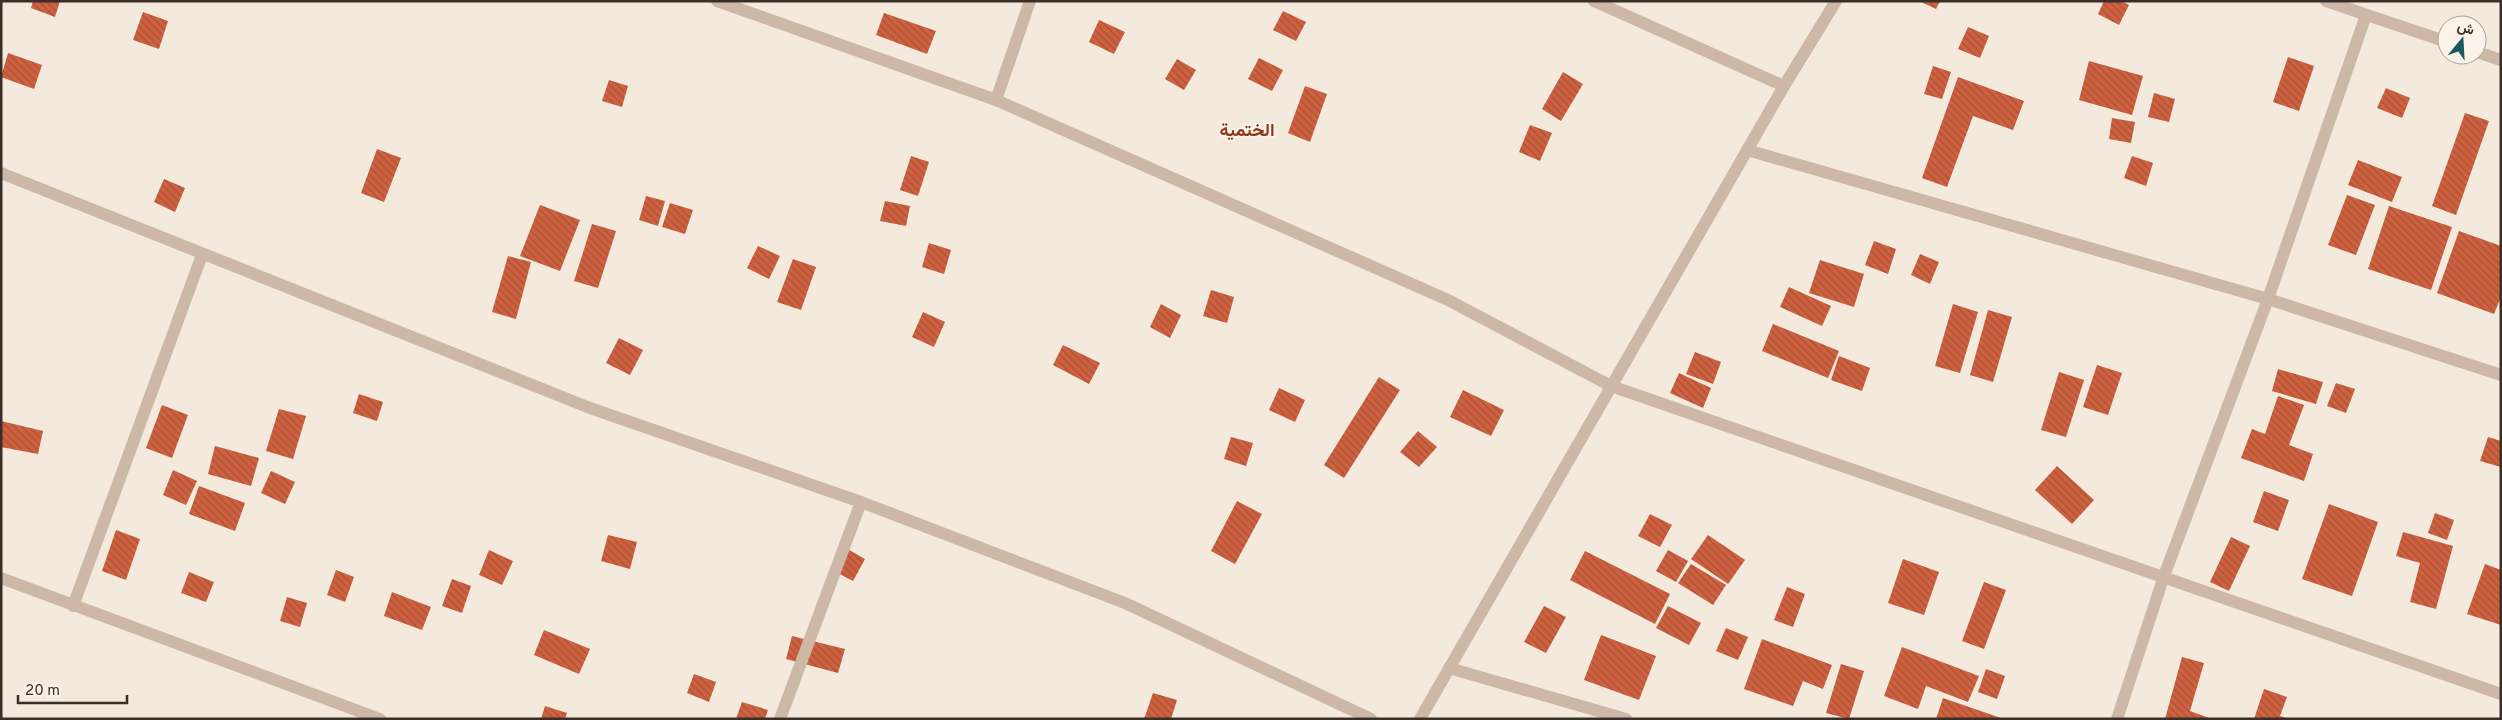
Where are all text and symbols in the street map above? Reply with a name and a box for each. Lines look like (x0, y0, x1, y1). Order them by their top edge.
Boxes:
north arrow (2437, 15, 2487, 65)
text: ش (2455, 18, 2476, 40)
district label: الختمية (1219, 120, 1275, 143)
scale bar (18, 672, 126, 704)
text: 20 m (25, 682, 60, 701)

